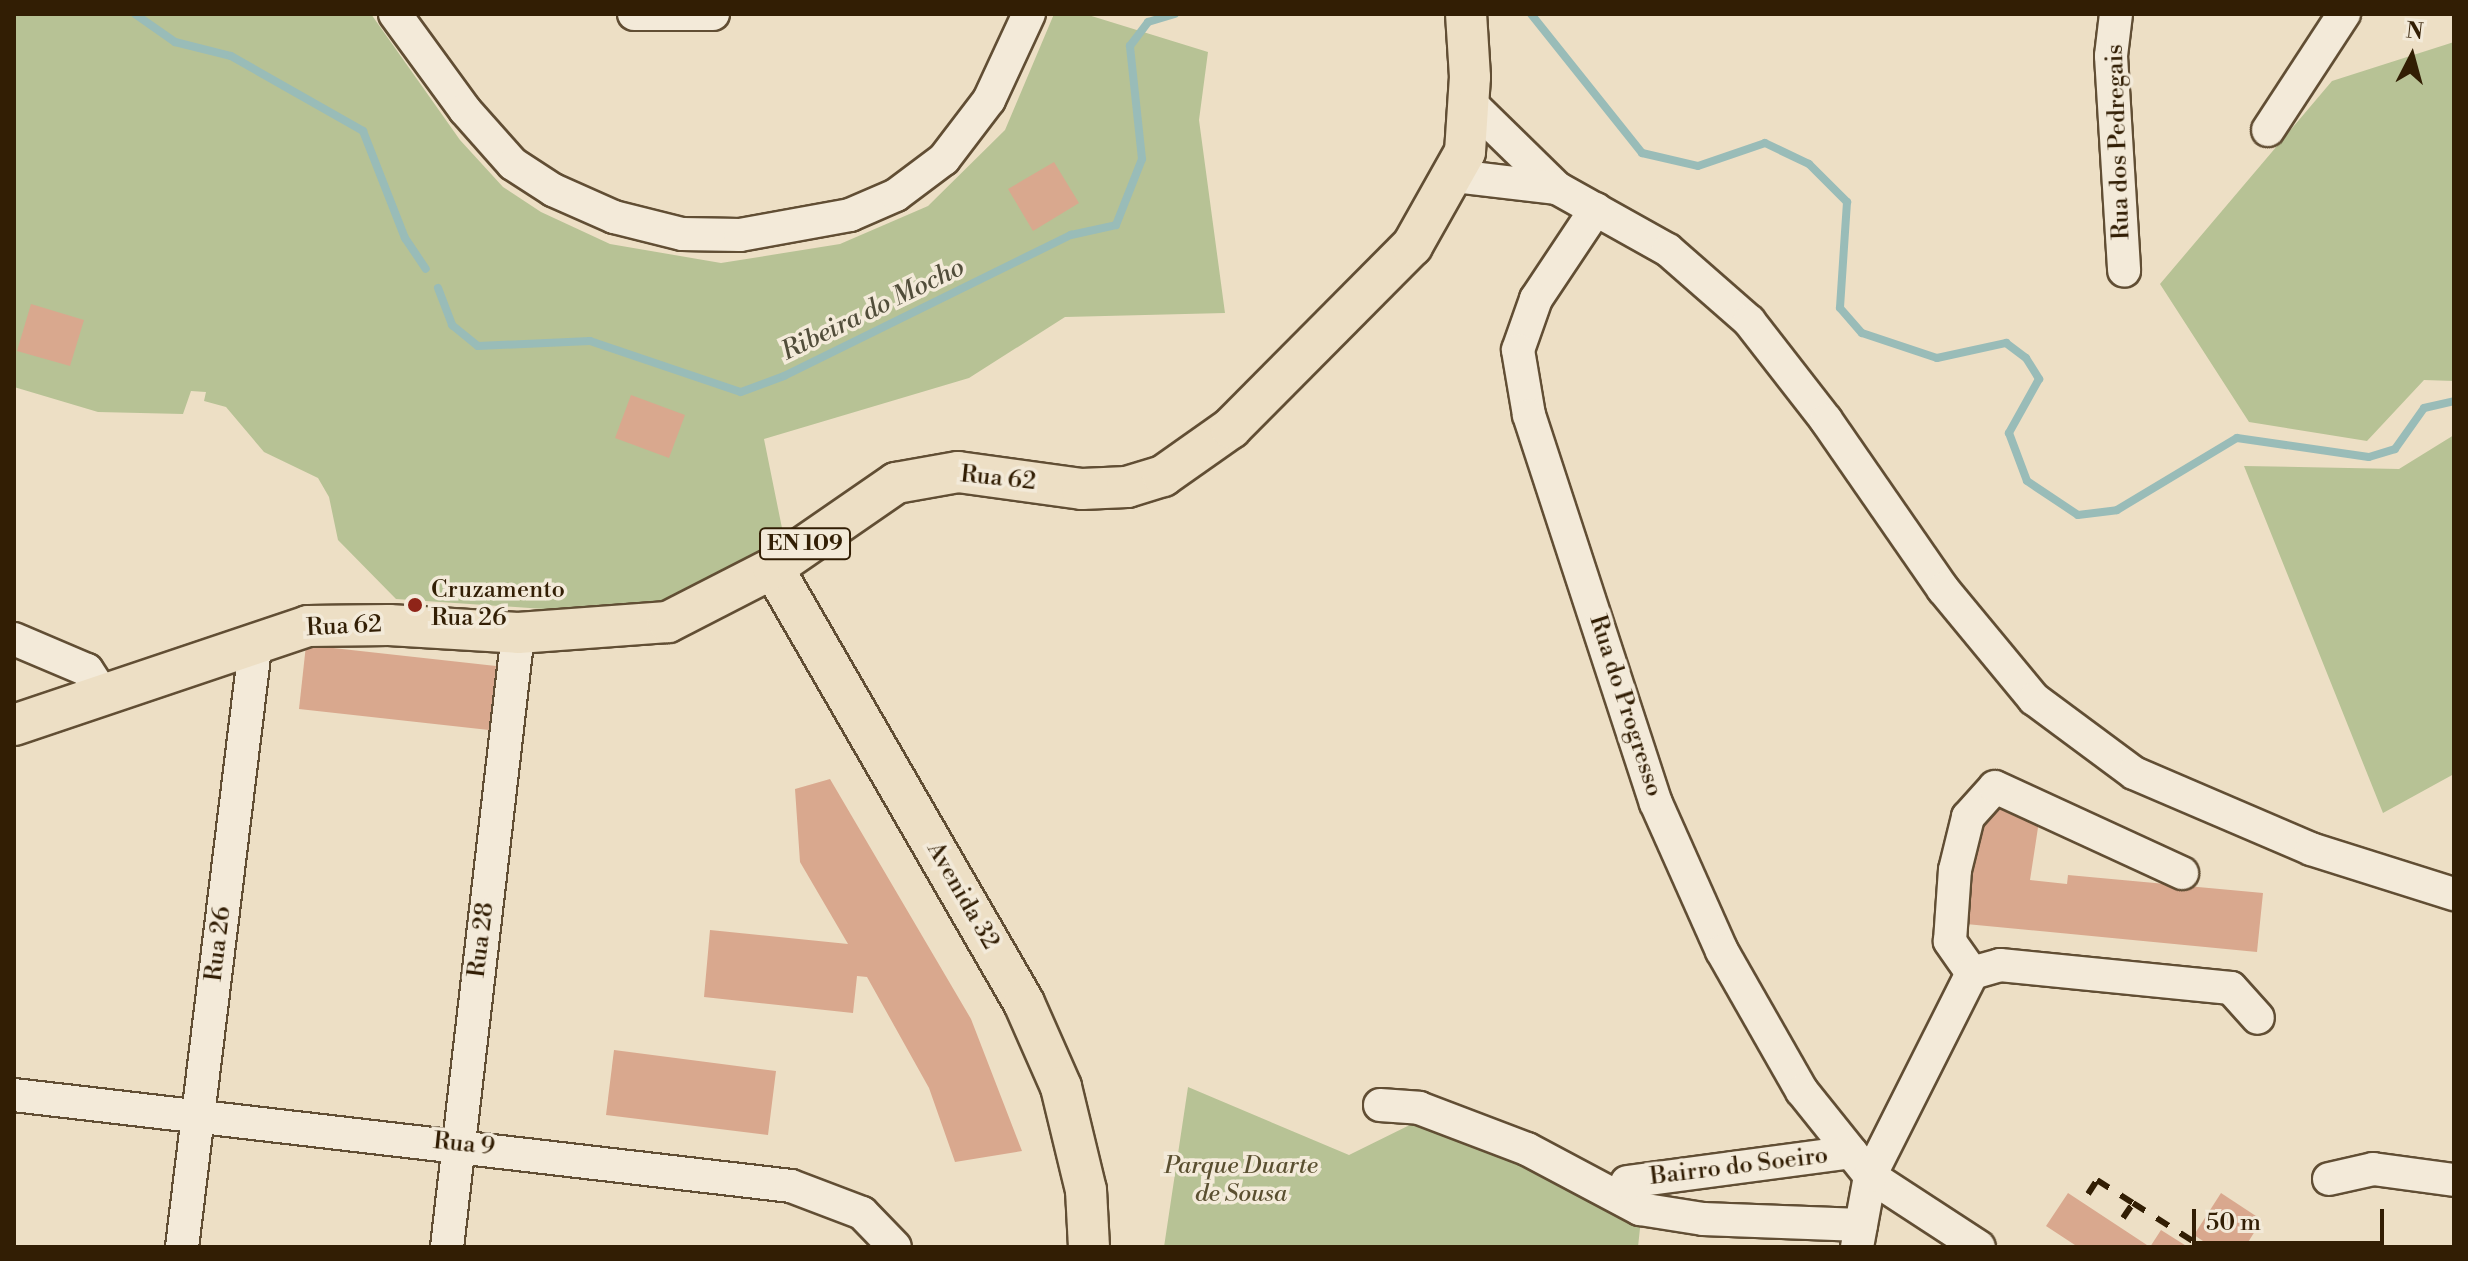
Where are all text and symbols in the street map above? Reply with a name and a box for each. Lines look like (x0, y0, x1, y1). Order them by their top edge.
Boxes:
north arrow (2372, 16, 2452, 96)
text: N (2404, 17, 2425, 46)
street label: Rua dos Pedregais (2101, 44, 2137, 240)
water label: Ribeira do Mocho (776, 252, 970, 368)
street label: Rua 62 (959, 461, 1037, 497)
road number: EN 109 (759, 526, 851, 562)
place label: Cruzamento Rua 26 (431, 577, 565, 633)
marker: Cruzamento Rua 26 (406, 596, 424, 614)
street label: Rua 62 (306, 611, 382, 643)
street label: Rua do Progresso (1582, 612, 1668, 800)
street label: Avenida 32 (920, 837, 1004, 955)
street label: Rua 28 (463, 901, 501, 979)
street label: Rua 26 (200, 905, 238, 983)
street label: Rua 9 (432, 1127, 496, 1163)
street label: Bairro do Soeiro (1648, 1142, 1830, 1192)
park label: Parque Duarte de Sousa (1164, 1153, 1318, 1209)
scale bar (2196, 1193, 2388, 1243)
text: 50 m (2206, 1208, 2261, 1238)

